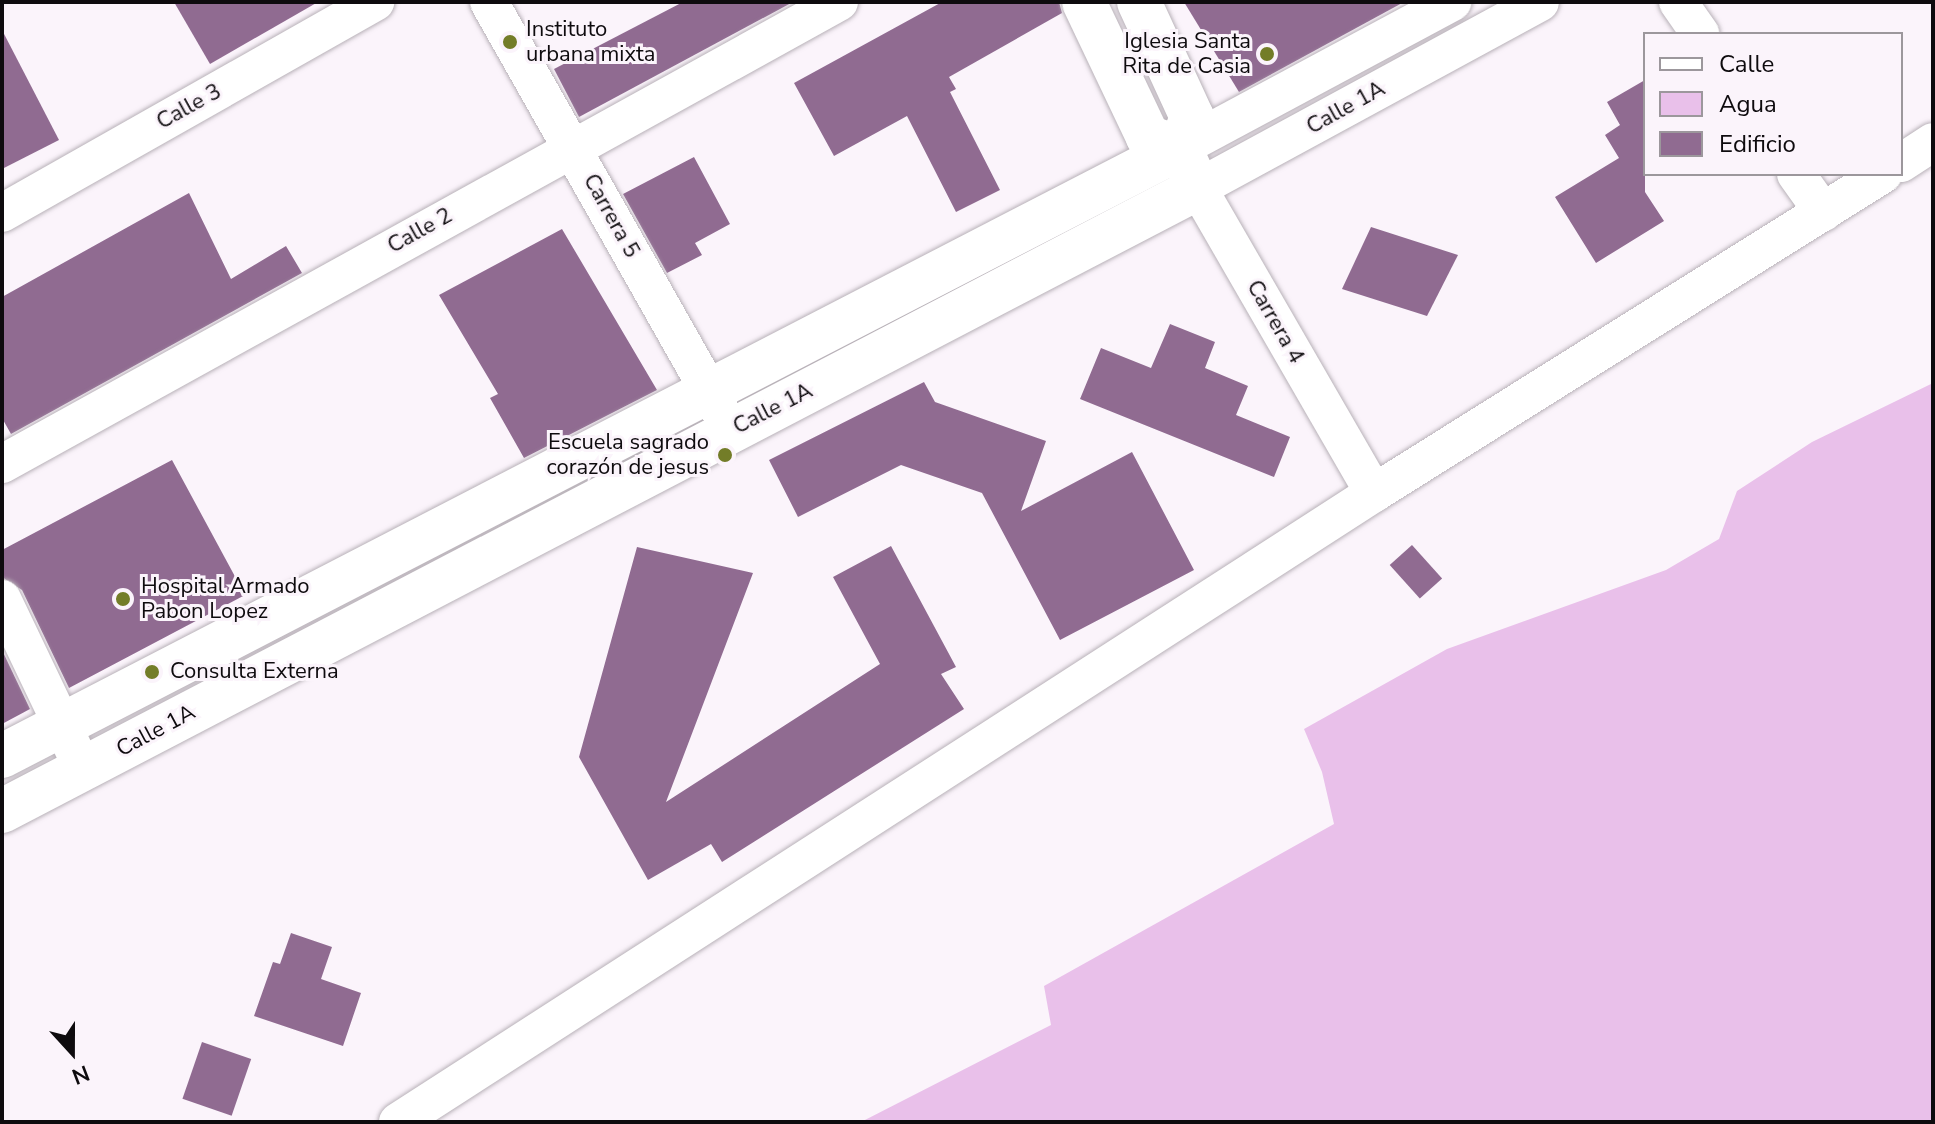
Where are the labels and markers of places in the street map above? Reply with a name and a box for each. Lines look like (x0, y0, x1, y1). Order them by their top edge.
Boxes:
place label: Instituto urbana mixta (526, 16, 655, 68)
place label: Iglesia Santa Rita de Casia (1123, 28, 1251, 80)
marker: Instituto urbana mixta (501, 33, 519, 51)
marker: Iglesia Santa Rita de Casia (1258, 45, 1276, 63)
place label: Escuela sagrado corazón de jesus (546, 429, 709, 480)
marker: Escuela sagrado corazón de jesus (716, 446, 734, 464)
place label: Hospital Armado Pabon Lopez (141, 573, 309, 624)
marker: Hospital Armado Pabon Lopez (112, 588, 134, 610)
place label: Consulta Externa (170, 659, 339, 685)
marker: Consulta Externa (141, 661, 163, 683)

